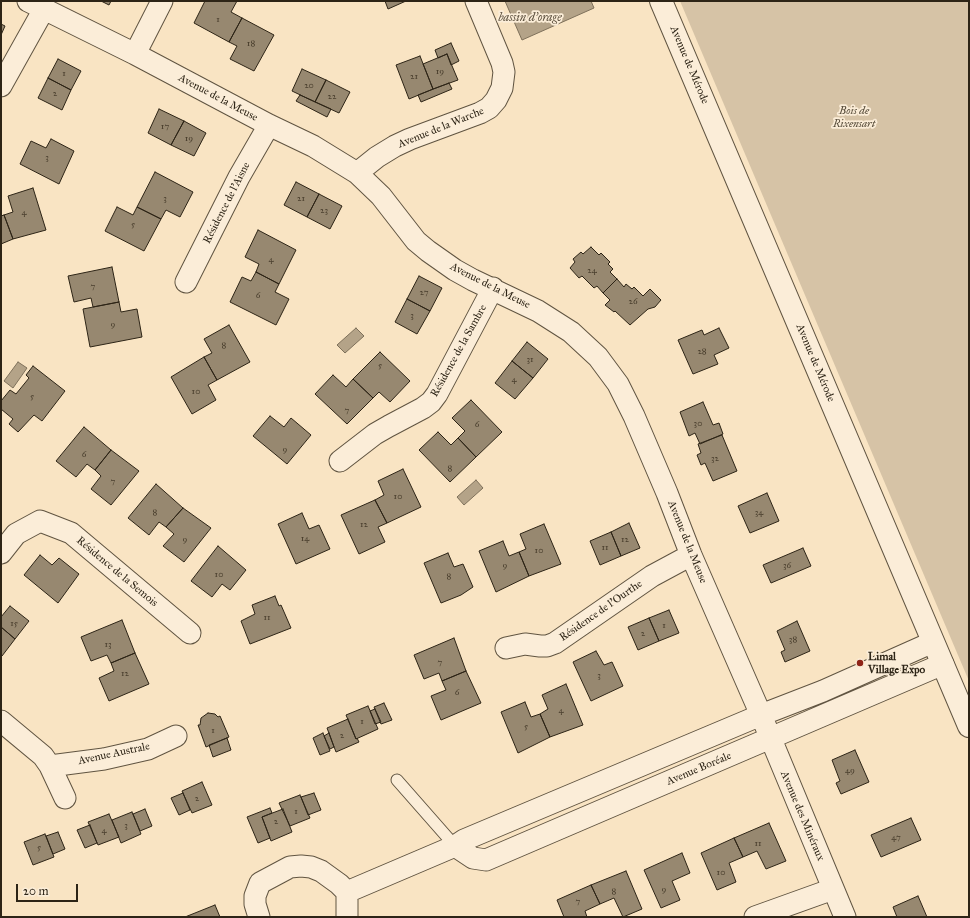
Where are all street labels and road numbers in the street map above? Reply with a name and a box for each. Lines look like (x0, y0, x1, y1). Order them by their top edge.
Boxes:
street label: Avenue de Mérode (667, 24, 711, 106)
street label: Avenue de la Meuse (176, 71, 260, 125)
street label: Avenue de la Warche (396, 105, 486, 151)
street label: Résidence de l'Aisne (201, 160, 253, 246)
street label: Avenue de la Meuse (448, 260, 532, 312)
street label: Résidence de la Sambre (428, 303, 490, 399)
street label: Avenue de Mérode (793, 322, 837, 404)
street label: Avenue de la Meuse (664, 499, 710, 585)
street label: Résidence de la Semois (74, 534, 160, 610)
street label: Résidence de l'Ourthe (557, 577, 645, 645)
street label: Avenue Australe (77, 740, 151, 768)
street label: Avenue Boréale (665, 749, 733, 789)
street label: Avenue des Minéraux (777, 769, 827, 863)

